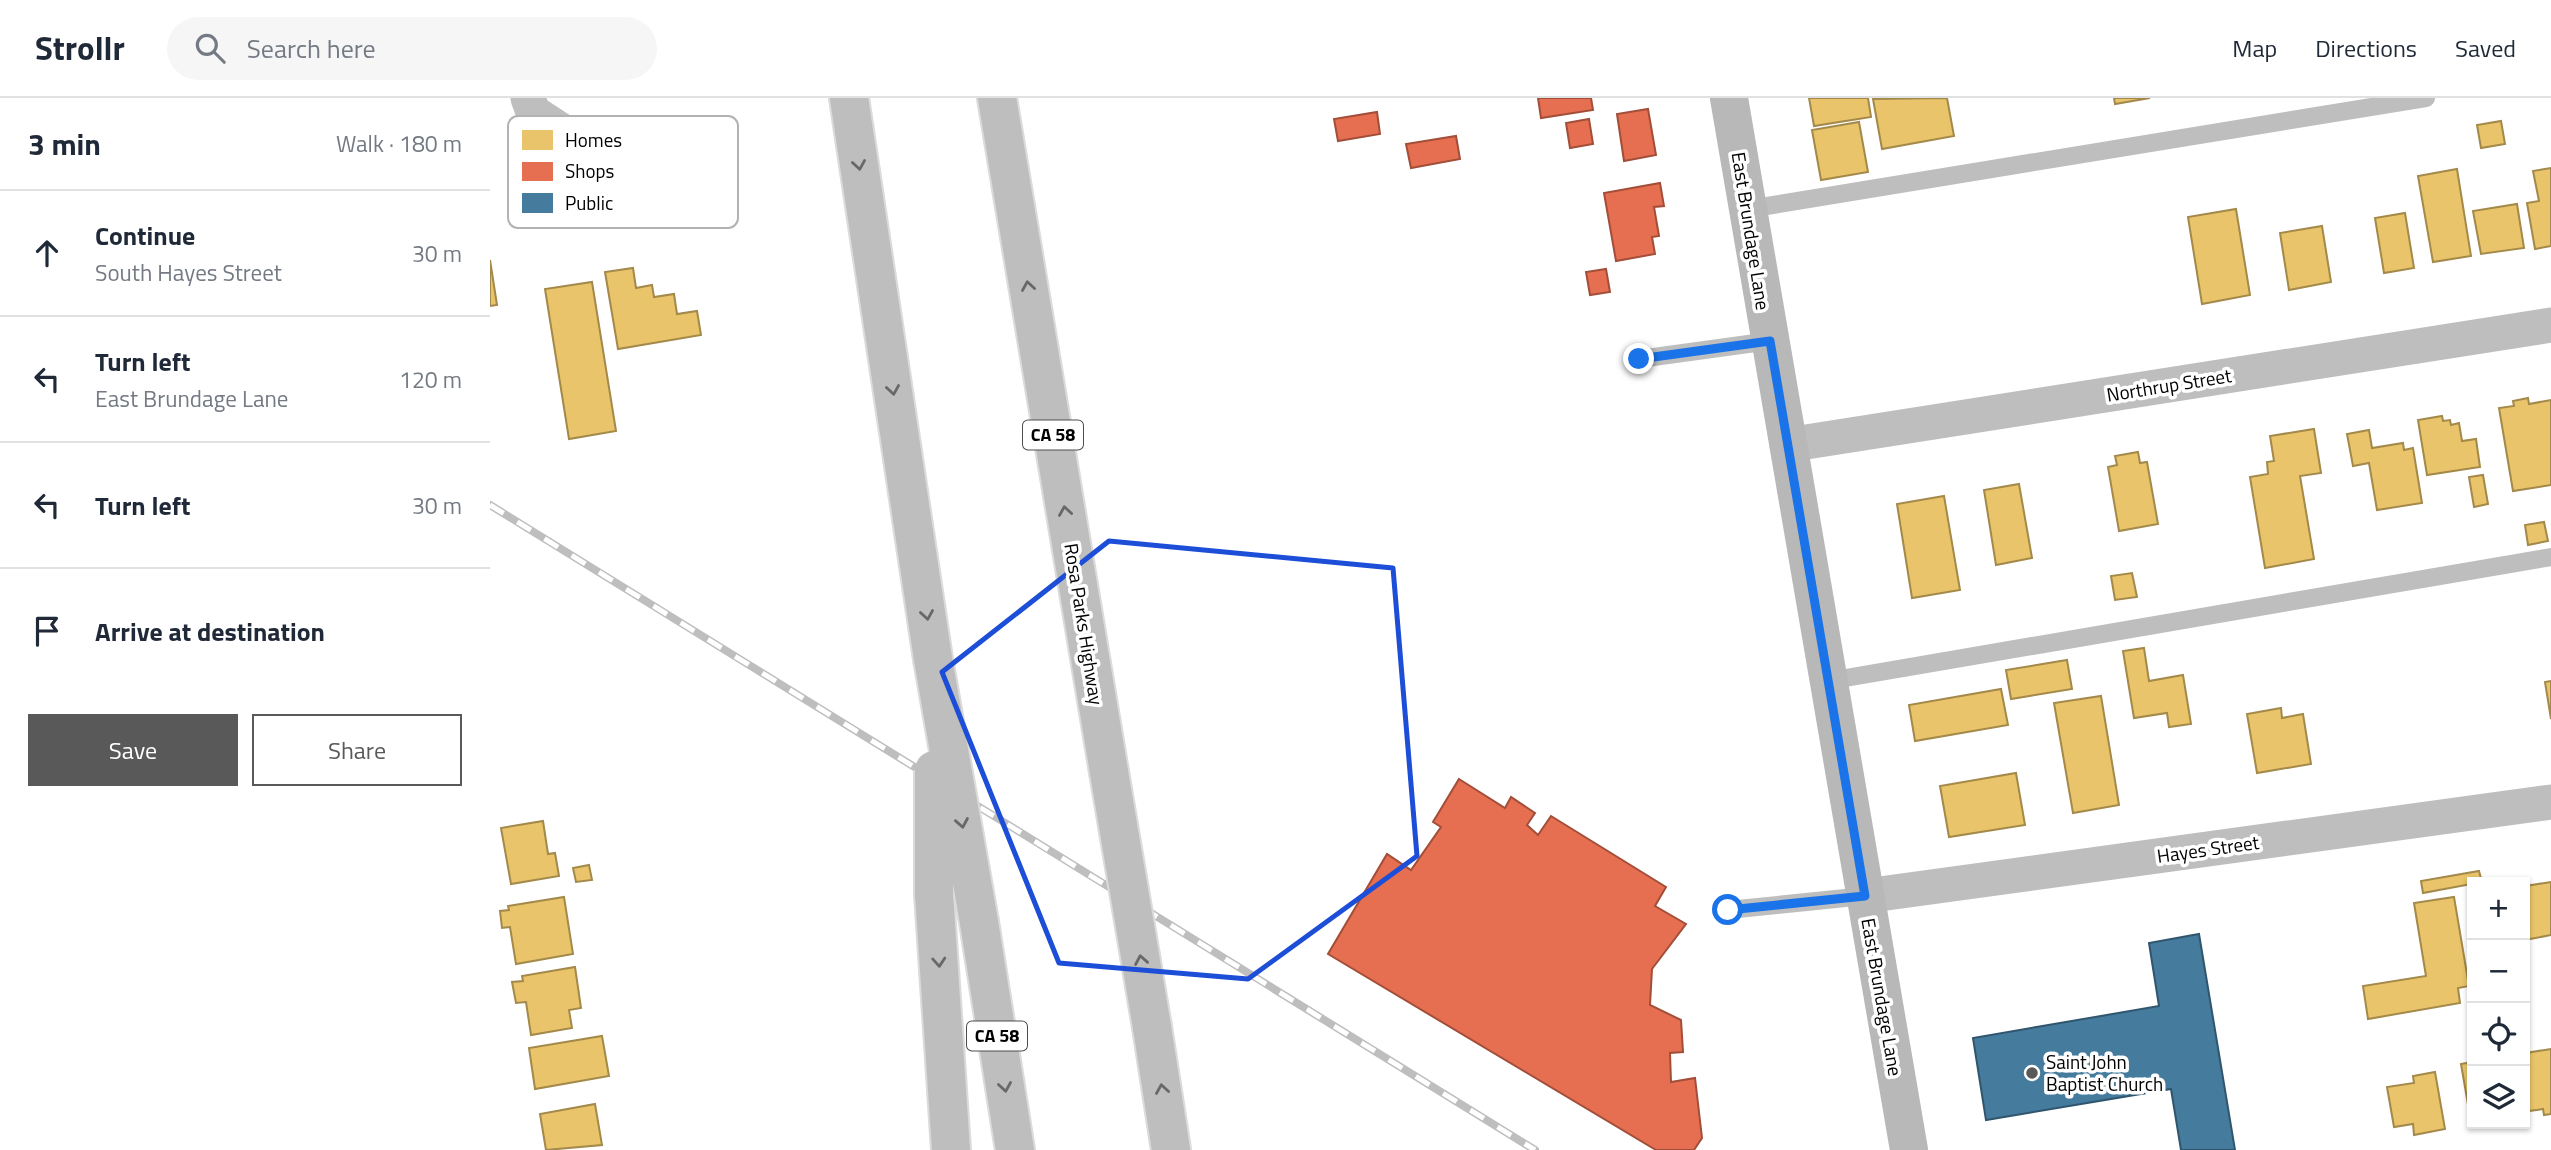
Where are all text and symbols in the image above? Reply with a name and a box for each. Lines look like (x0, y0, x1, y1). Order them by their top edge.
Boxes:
search box (167, 17, 657, 80)
text: Strollr (35, 23, 125, 73)
icon: search (191, 29, 229, 67)
text: Search here (247, 29, 376, 68)
text: Map (2232, 30, 2277, 66)
text: Directions (2315, 30, 2417, 66)
text: Saved (2455, 30, 2516, 66)
legend (508, 116, 738, 228)
text: 3 min (28, 121, 101, 167)
text: Homes (565, 125, 622, 154)
text: Walk · 180 m (336, 126, 462, 161)
street label: East Brundage Lane (1725, 150, 1778, 312)
text: Shops (565, 156, 615, 185)
one-way arrow (851, 160, 866, 171)
text: Public (565, 188, 613, 217)
text: Continue (95, 216, 195, 255)
icon: ahead (28, 234, 66, 272)
text: 30 m (412, 236, 462, 271)
text: South Hayes Street (95, 255, 282, 290)
one-way arrow (1021, 281, 1036, 292)
text: Turn left (95, 342, 190, 381)
route end (1623, 343, 1654, 374)
icon: left (28, 360, 66, 398)
street label: Northrup Street (2104, 360, 2234, 409)
text: 120 m (399, 362, 462, 397)
text: East Brundage Lane (95, 381, 288, 416)
one-way arrow (885, 385, 900, 396)
road number: CA 58 (1023, 421, 1083, 450)
icon: left (28, 486, 66, 524)
text: Turn left (95, 486, 190, 525)
text: 30 m (412, 488, 462, 523)
one-way arrow (1058, 505, 1073, 517)
street label: Rosa Parks Highway (1057, 541, 1112, 707)
one-way arrow (919, 610, 934, 621)
icon: arrive (28, 612, 66, 650)
text: Arrive at destination (95, 612, 325, 651)
button: Save (28, 714, 238, 786)
button: Share (252, 714, 462, 786)
one-way arrow (954, 817, 969, 829)
street label: Hayes Street (2155, 827, 2261, 870)
map controls (2467, 877, 2530, 1129)
button: + (2467, 877, 2530, 940)
route start (1712, 894, 1743, 925)
street label: East Brundage Lane (1854, 916, 1911, 1078)
button: − (2467, 940, 2530, 1003)
one-way arrow (1134, 954, 1149, 966)
one-way arrow (931, 957, 946, 968)
button: locate (2467, 1003, 2530, 1066)
road number: CA 58 (967, 1021, 1027, 1051)
place label: Saint John Baptist Church (2046, 1047, 2163, 1098)
marker: Saint John Baptist Church (2024, 1065, 2040, 1081)
button: layers (2467, 1066, 2530, 1129)
one-way arrow (997, 1081, 1012, 1093)
one-way arrow (1155, 1083, 1170, 1095)

